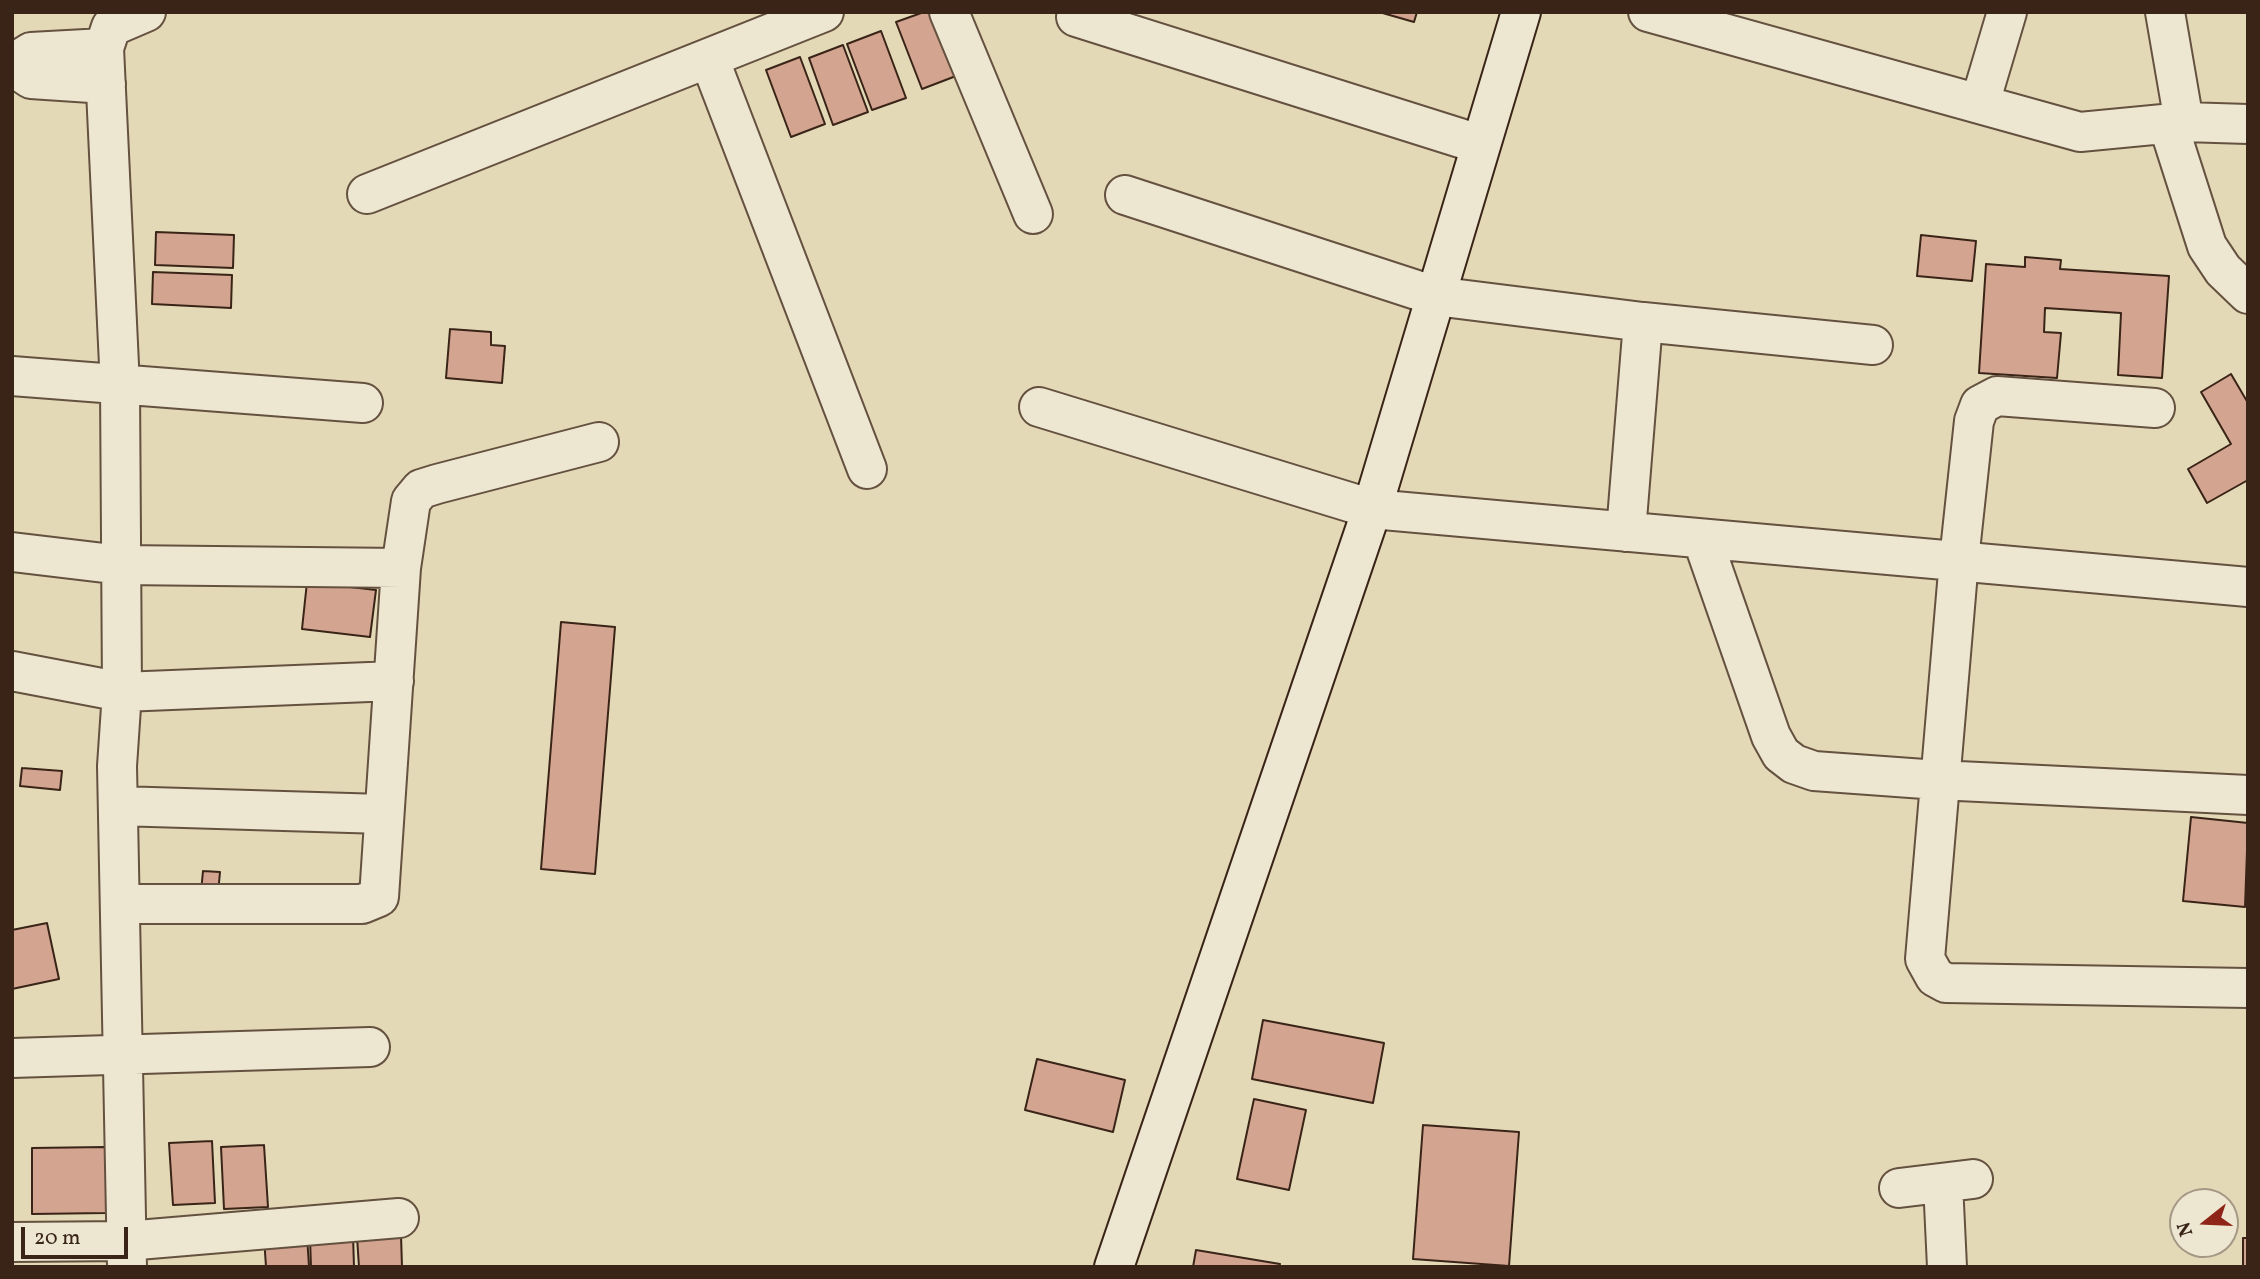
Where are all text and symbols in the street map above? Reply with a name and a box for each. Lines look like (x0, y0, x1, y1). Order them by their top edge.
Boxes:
north arrow (2169, 1188, 2239, 1258)
scale bar (24, 1212, 131, 1256)
text: N (2171, 1218, 2200, 1239)
text: 20 m (34, 1224, 80, 1253)

